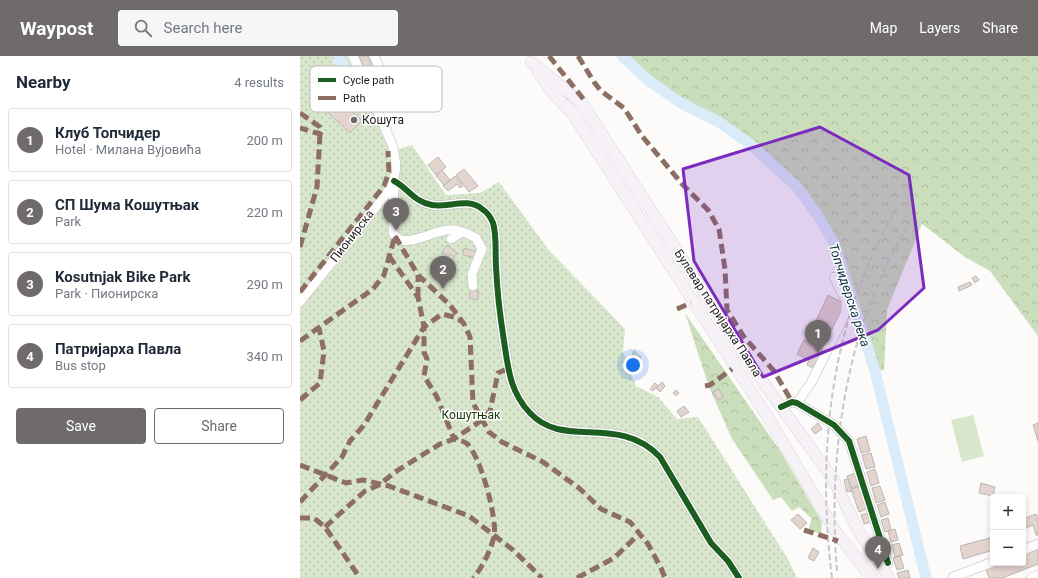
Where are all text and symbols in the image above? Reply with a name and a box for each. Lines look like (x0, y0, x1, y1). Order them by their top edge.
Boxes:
search box (118, 10, 398, 46)
text: Waypost (20, 17, 94, 40)
icon: search (132, 17, 154, 39)
text: Search here (164, 19, 242, 37)
text: Map (870, 20, 897, 36)
text: Layers (919, 20, 960, 36)
text: Share (982, 20, 1018, 36)
legend (310, 66, 442, 112)
text: Nearby (16, 72, 71, 92)
text: Cycle path (343, 74, 394, 87)
text: 4 results (234, 75, 284, 90)
text: Path (343, 92, 366, 105)
place label: Кошута (362, 113, 404, 127)
marker: Кошута (349, 115, 359, 125)
text: Клуб Топчидер (55, 124, 160, 142)
text: 1 (26, 133, 34, 148)
text: 200 m (246, 133, 283, 148)
text: Hotel · Милана Вујовића (55, 142, 201, 157)
text: СП Шума Кошутњак (55, 196, 199, 214)
pin: 3 (383, 198, 409, 231)
text: 2 (26, 205, 34, 220)
text: 220 m (246, 205, 283, 220)
street label: Пионирска (327, 207, 377, 265)
text: Park (55, 214, 81, 229)
water label: Топчидерска река (826, 242, 873, 349)
street label: Булевар патријарха Павла (672, 247, 764, 379)
pin: 2 (430, 256, 456, 289)
text: Kosutnjak Bike Park (55, 268, 190, 286)
text: 3 (26, 277, 34, 292)
text: 290 m (246, 277, 283, 292)
text: Park · Пионирска (55, 286, 158, 301)
pin: 1 (805, 320, 831, 353)
text: Патријарха Павла (55, 340, 181, 358)
text: 4 (26, 349, 34, 364)
text: 340 m (246, 349, 283, 364)
your location (623, 355, 643, 375)
text: Bus stop (55, 358, 106, 373)
button: Save (16, 408, 146, 444)
button: Share (154, 408, 284, 444)
park label: Кошутњак (442, 408, 501, 422)
map controls (990, 494, 1026, 566)
button: + (990, 494, 1026, 530)
button: − (990, 530, 1026, 566)
pin: 4 (865, 536, 891, 569)

